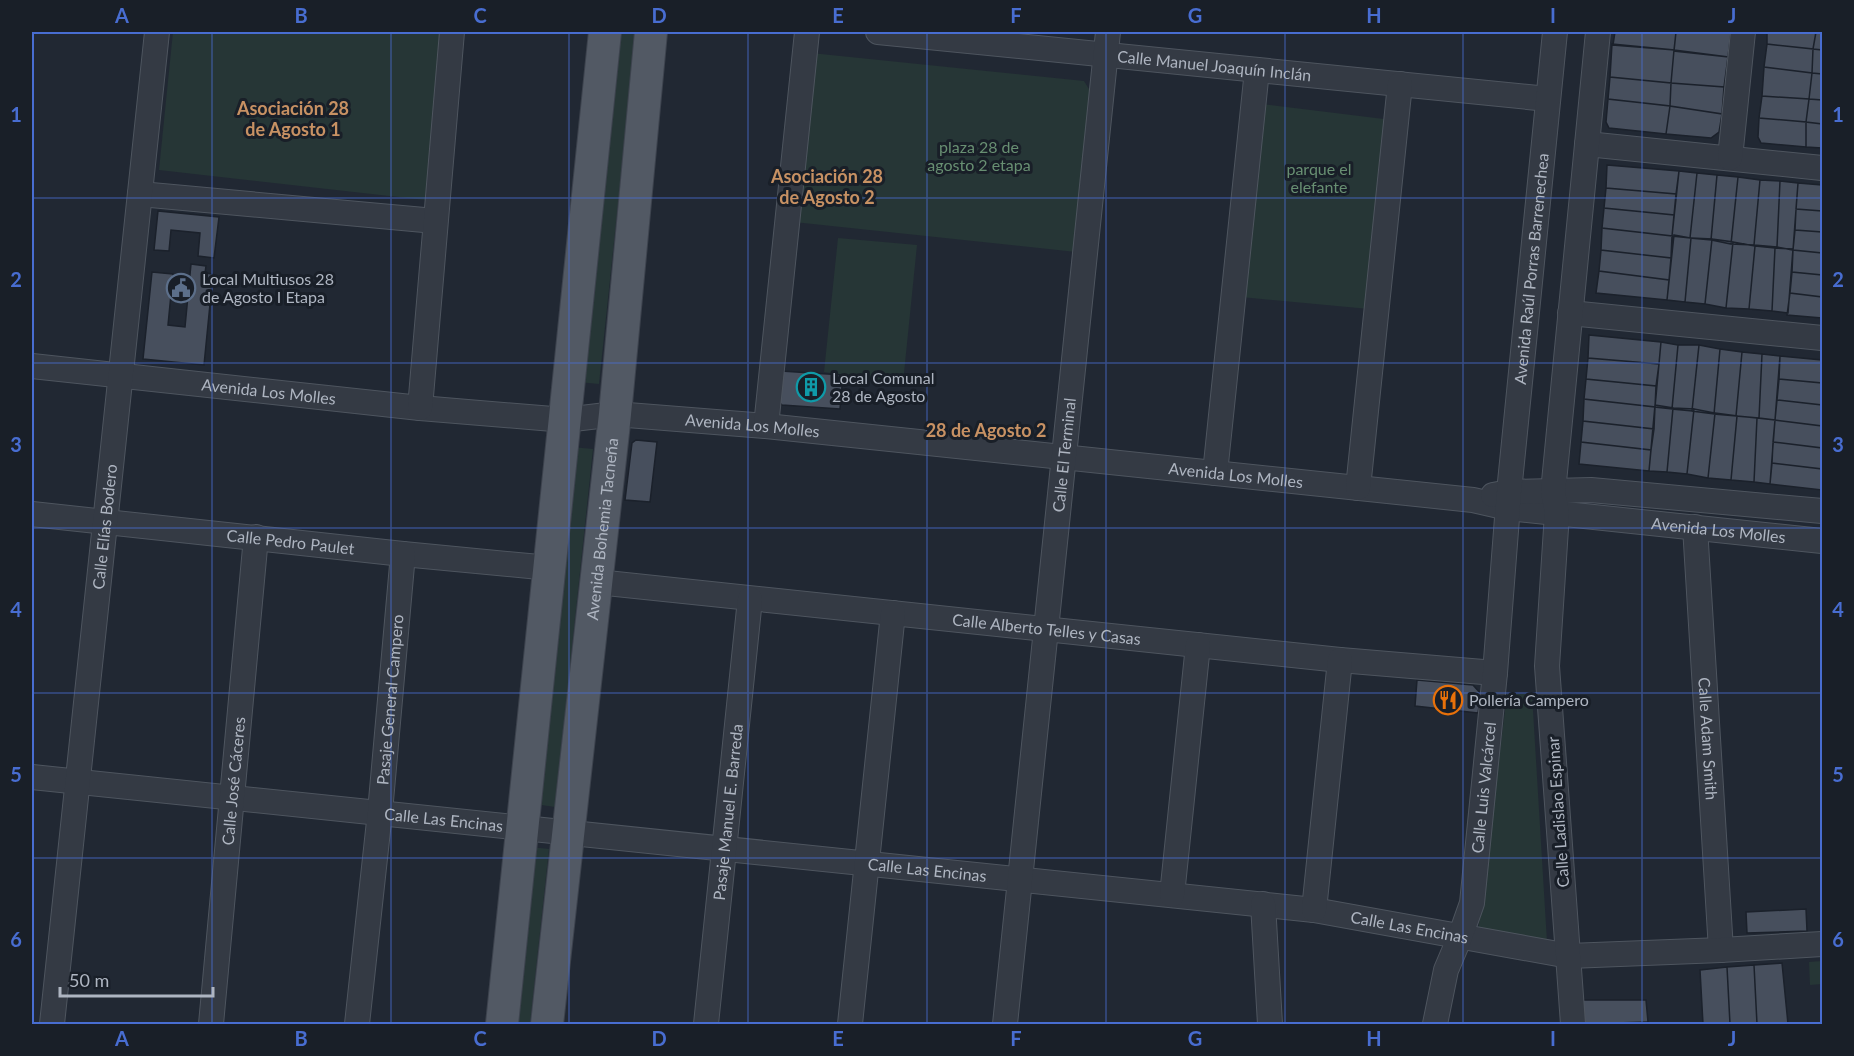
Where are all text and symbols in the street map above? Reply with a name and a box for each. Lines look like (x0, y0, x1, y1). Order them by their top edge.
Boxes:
text: A (114, 3, 129, 27)
text: B (294, 3, 308, 27)
text: C (473, 3, 487, 27)
text: D (651, 3, 667, 27)
text: E (832, 3, 844, 27)
text: F (1010, 3, 1022, 27)
text: G (1188, 3, 1202, 27)
text: H (1366, 3, 1382, 27)
text: I (1550, 3, 1556, 27)
text: J (1728, 3, 1736, 27)
street label: Calle Manuel Joaquín Inclán (1116, 46, 1312, 84)
district label: Asociación 28 de Agosto 1 (236, 97, 349, 140)
text: 1 (10, 102, 22, 126)
text: 1 (1832, 102, 1844, 126)
park label: plaza 28 de agosto 2 etapa (927, 137, 1031, 174)
street label: Avenida Raúl Porras Barrenechea (1510, 152, 1552, 385)
park label: parque el elefante (1286, 159, 1352, 196)
district label: Asociación 28 de Agosto 2 (770, 165, 883, 208)
text: 2 (10, 267, 22, 291)
text: 2 (1832, 267, 1844, 291)
place label: Local Multiusos 28 de Agosto I Etapa (202, 269, 334, 306)
public building icon: Local Multiusos 28 de Agosto I Etapa (165, 272, 197, 304)
place label: Local Comunal 28 de Agosto (832, 368, 935, 405)
building icon: Local Comunal 28 de Agosto (795, 371, 827, 403)
street label: Avenida Los Molles (201, 374, 337, 408)
street label: Calle El Terminal (1048, 397, 1079, 513)
street label: Avenida Los Molles (684, 410, 821, 441)
district label: 28 de Agosto 2 (926, 419, 1046, 441)
text: 3 (10, 432, 22, 456)
text: 3 (1832, 432, 1844, 456)
street label: Avenida Bohemia Tacneña (582, 437, 621, 621)
street label: Avenida Los Molles (1168, 458, 1304, 491)
street label: Calle Elías Bodero (88, 463, 120, 590)
street label: Avenida Los Molles (1650, 513, 1787, 546)
street label: Calle Pedro Paulet (226, 525, 356, 558)
text: 4 (10, 597, 22, 621)
text: 4 (1832, 597, 1844, 621)
street label: Calle Alberto Telles y Casas (951, 609, 1142, 648)
street label: Pasaje General Campero (372, 613, 407, 786)
street label: Calle Adam Smith (1695, 676, 1722, 801)
restaurant icon: Pollería Campero (1432, 684, 1464, 716)
place label: Pollería Campero (1469, 690, 1589, 709)
street label: Calle José Cáceres (218, 716, 248, 846)
street label: Calle Luis Valcárcel (1467, 721, 1499, 854)
street label: Pasaje Manuel E. Barreda (709, 723, 746, 901)
street label: Calle Ladislao Espinar (1543, 736, 1572, 888)
text: 5 (10, 762, 22, 786)
text: 5 (1832, 762, 1844, 786)
street label: Calle Las Encinas (384, 804, 504, 835)
street label: Calle Las Encinas (867, 854, 988, 885)
street label: Calle Las Encinas (1349, 907, 1470, 947)
text: 6 (10, 927, 22, 951)
text: 6 (1832, 927, 1844, 951)
scale bar (60, 960, 213, 998)
text: 50 m (69, 969, 109, 991)
text: A (114, 1026, 129, 1050)
text: B (294, 1026, 308, 1050)
text: C (473, 1026, 487, 1050)
text: D (651, 1026, 667, 1050)
text: E (832, 1026, 844, 1050)
text: F (1010, 1026, 1022, 1050)
text: G (1188, 1026, 1202, 1050)
text: H (1366, 1026, 1382, 1050)
text: I (1550, 1026, 1556, 1050)
text: J (1728, 1026, 1736, 1050)

